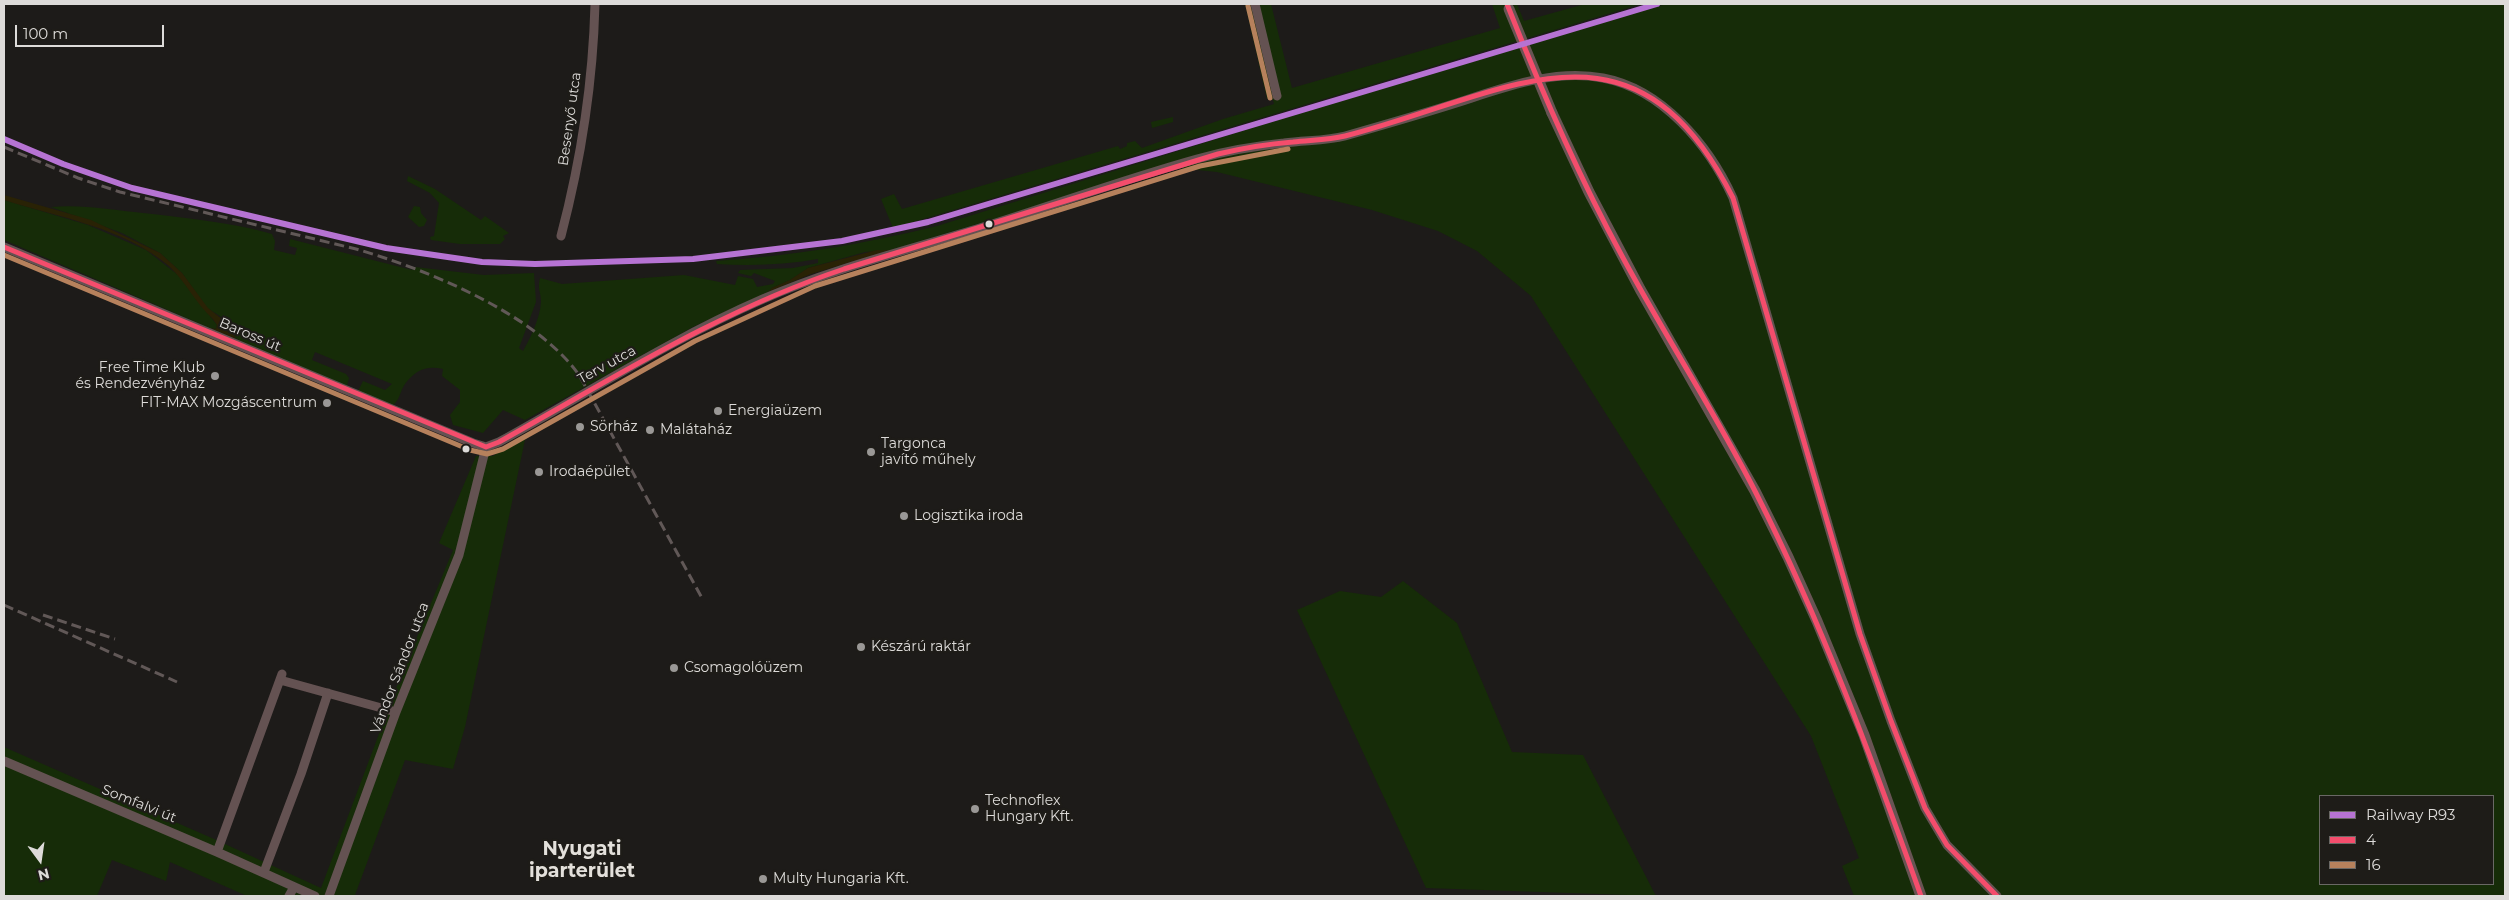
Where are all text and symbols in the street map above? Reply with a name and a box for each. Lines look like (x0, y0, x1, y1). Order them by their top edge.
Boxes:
scale bar (18, 15, 166, 47)
text: 100 m (23, 24, 68, 43)
street label: Besenyő utca (555, 71, 585, 167)
unlabelled marker (984, 219, 994, 229)
street label: Baross út (217, 314, 283, 356)
street label: Terv utca (575, 342, 639, 388)
place label: Free Time Klub és Rendezvényház (76, 360, 205, 392)
marker: Free Time Klub és Rendezvényház (209, 370, 221, 382)
place label: FIT-MAX Mozgáscentrum (140, 395, 317, 411)
marker: FIT-MAX Mozgáscentrum (321, 397, 333, 409)
place label: Energiaüzem (728, 403, 822, 419)
marker: Energiaüzem (712, 405, 724, 417)
place label: Sörház (590, 419, 638, 435)
marker: Sörház (574, 421, 586, 433)
place label: Malátaház (660, 422, 732, 438)
marker: Malátaház (644, 424, 656, 436)
place label: Targonca javító műhely (881, 436, 976, 468)
unlabelled marker (461, 444, 471, 454)
marker: Targonca javító műhely (865, 446, 877, 458)
place label: Irodaépület (549, 464, 630, 480)
marker: Irodaépület (533, 466, 545, 478)
place label: Logisztika iroda (914, 508, 1024, 524)
marker: Logisztika iroda (898, 510, 910, 522)
street label: Vándor Sándor utca (367, 600, 433, 736)
place label: Készárú raktár (871, 639, 971, 655)
marker: Készárú raktár (855, 641, 867, 653)
place label: Csomagolóüzem (684, 660, 803, 676)
marker: Csomagolóüzem (668, 662, 680, 674)
street label: Somfalvi út (99, 781, 179, 827)
place label: Technoflex Hungary Kft. (985, 793, 1073, 826)
legend (2319, 795, 2494, 885)
marker: Technoflex Hungary Kft. (969, 803, 981, 815)
text: Railway R93 (2366, 805, 2456, 824)
text: 4 (2366, 830, 2376, 849)
north arrow (15, 835, 65, 885)
district label: Nyugati iparterület (529, 838, 635, 882)
text: 16 (2366, 855, 2381, 874)
text: N (36, 864, 51, 885)
place label: Multy Hungaria Kft. (773, 871, 909, 887)
marker: Multy Hungaria Kft. (757, 873, 769, 885)

